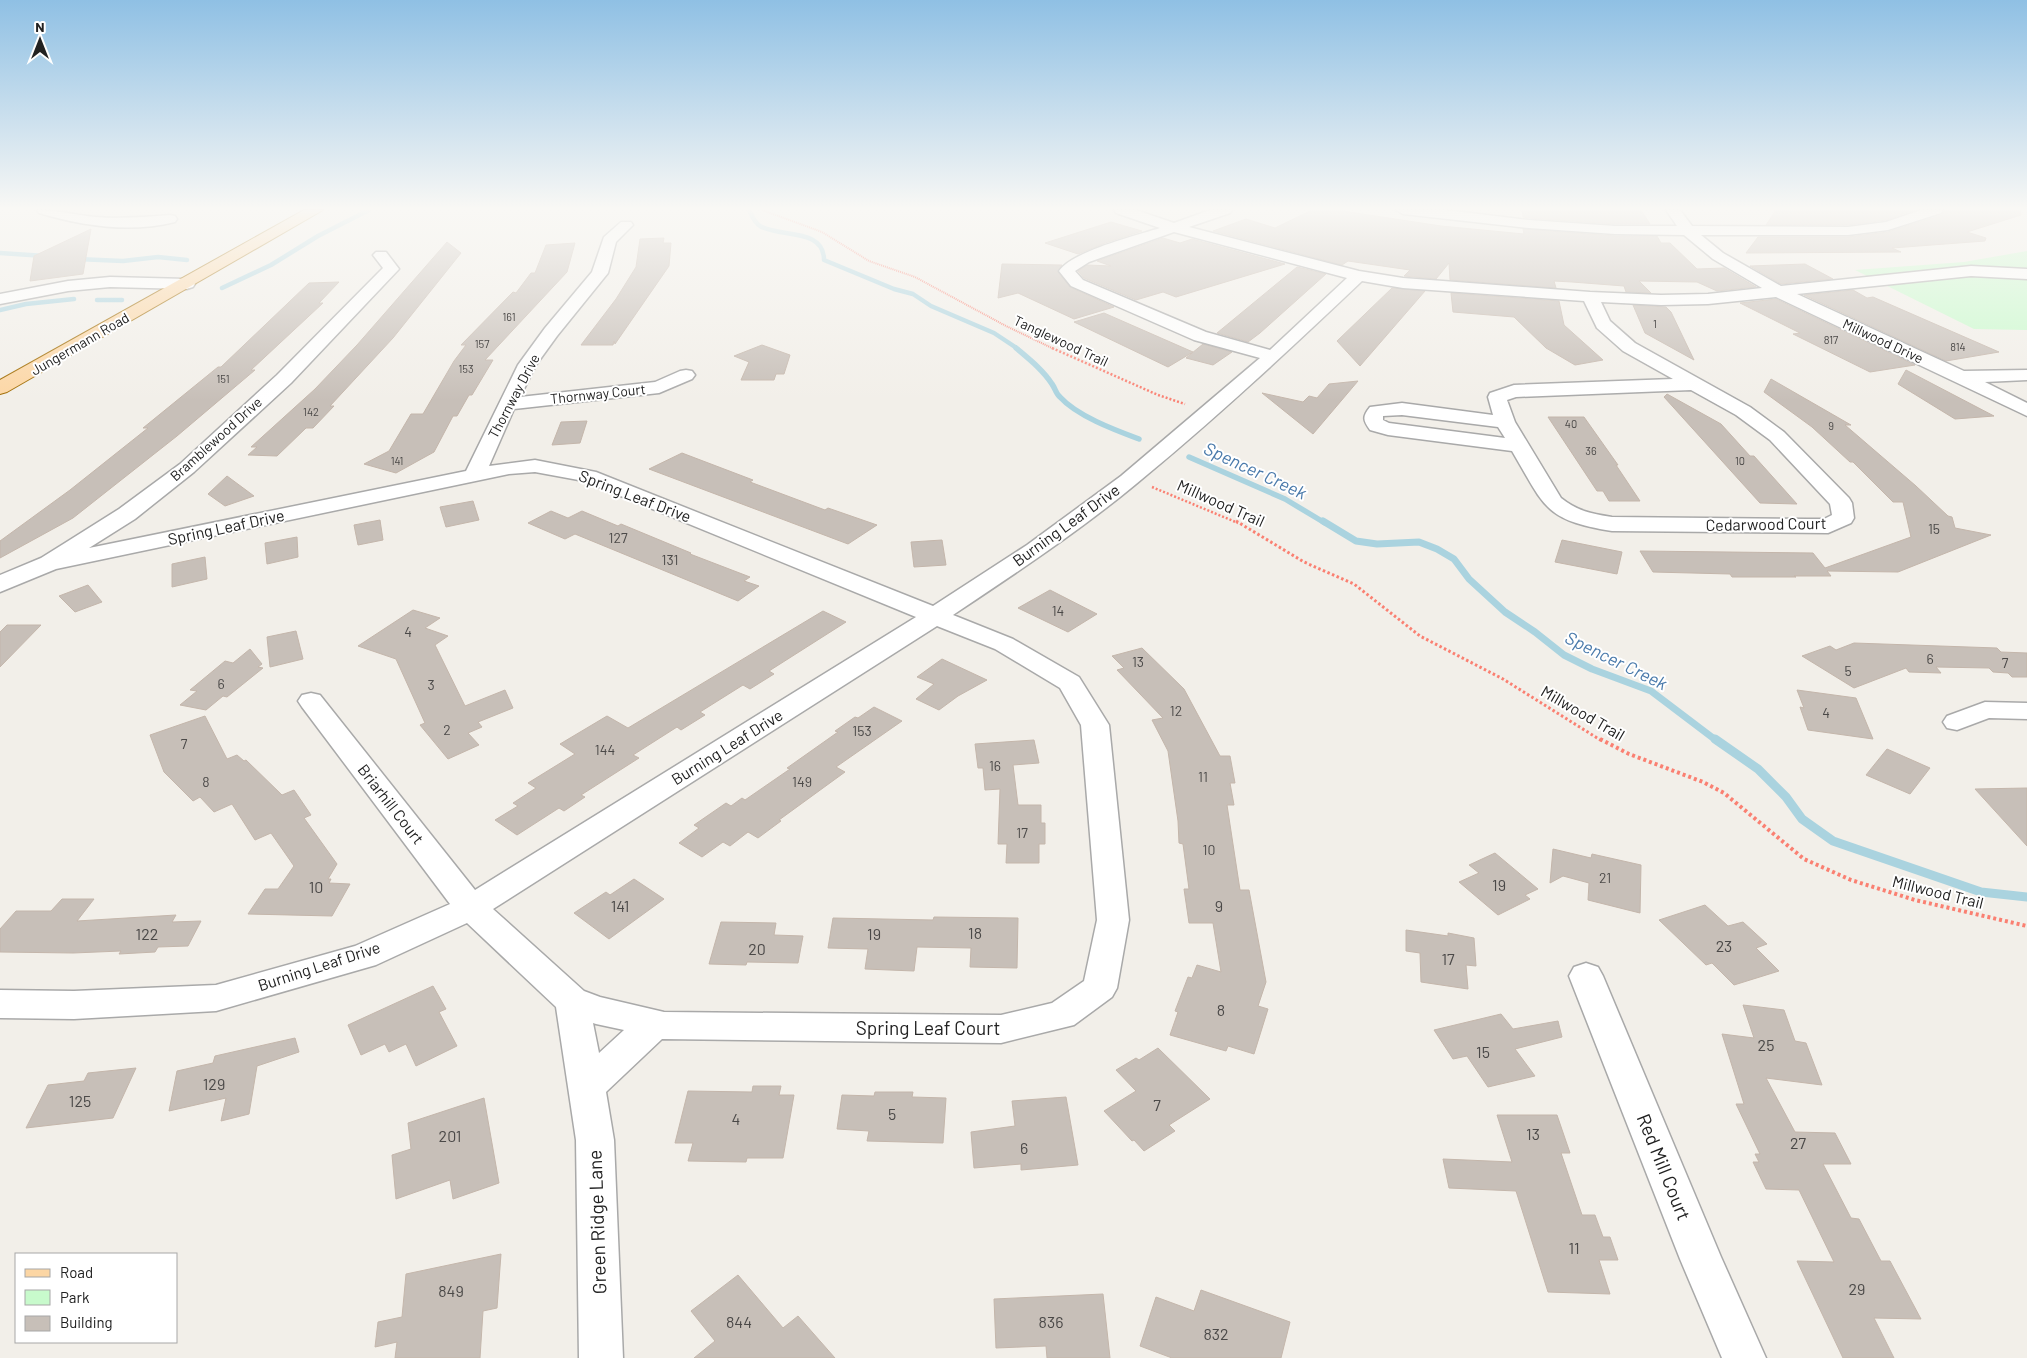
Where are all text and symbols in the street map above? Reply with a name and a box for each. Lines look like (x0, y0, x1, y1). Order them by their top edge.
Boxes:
north arrow (15, 15, 65, 65)
text: N (35, 18, 45, 35)
street label: Jungermann Road (28, 309, 132, 379)
house number: 161 (502, 310, 516, 323)
street label: Tanglewood Trail (1011, 311, 1111, 370)
street label: Millwood Drive (1840, 315, 1926, 367)
house number: 1 (1653, 317, 1657, 330)
house number: 817 (1824, 333, 1838, 346)
house number: 157 (475, 337, 489, 350)
house number: 814 (1950, 340, 1966, 353)
street label: Thornway Drive (484, 351, 543, 441)
house number: 153 (458, 362, 474, 375)
house number: 151 (216, 372, 230, 385)
street label: Thornway Court (549, 380, 646, 407)
street label: Bramblewood Drive (166, 393, 265, 484)
house number: 142 (303, 405, 319, 418)
house number: 40 (1565, 417, 1577, 430)
house number: 9 (1828, 419, 1834, 432)
water label: Spencer Creek (1201, 437, 1310, 504)
house number: 36 (1585, 444, 1597, 457)
house number: 141 (391, 454, 403, 467)
house number: 10 (1735, 454, 1745, 467)
street label: Spring Leaf Drive (576, 465, 694, 526)
street label: Millwood Trail (1175, 475, 1268, 530)
street label: Burning Leaf Drive (1009, 479, 1123, 570)
street label: Spring Leaf Drive (166, 505, 286, 548)
street label: Cedarwood Court (1705, 513, 1827, 534)
house number: 15 (1928, 520, 1940, 537)
house number: 127 (608, 529, 628, 546)
house number: 131 (662, 551, 678, 568)
house number: 14 (1052, 602, 1064, 619)
house number: 4 (404, 623, 412, 640)
water label: Spencer Creek (1562, 626, 1671, 694)
house number: 6 (1926, 650, 1934, 667)
house number: 13 (1132, 653, 1144, 670)
house number: 7 (2002, 654, 2009, 671)
house number: 5 (1844, 662, 1852, 679)
house number: 6 (217, 675, 225, 692)
house number: 3 (427, 676, 435, 693)
street label: Millwood Trail (1538, 681, 1628, 744)
house number: 12 (1170, 702, 1182, 719)
house number: 4 (1822, 704, 1830, 721)
street label: Burning Leaf Drive (668, 705, 786, 788)
house number: 2 (443, 721, 451, 738)
house number: 153 (852, 722, 872, 739)
house number: 7 (181, 735, 188, 752)
house number: 144 (595, 741, 615, 758)
house number: 16 (989, 757, 1001, 774)
street label: Briarhill Court (354, 760, 428, 847)
house number: 11 (1198, 768, 1208, 785)
house number: 8 (202, 773, 210, 790)
house number: 149 (792, 773, 812, 790)
house number: 17 (1016, 824, 1028, 841)
house number: 10 (1203, 841, 1215, 858)
house number: 21 (1599, 869, 1611, 886)
street label: Millwood Trail (1890, 871, 1986, 912)
house number: 19 (1492, 875, 1506, 894)
house number: 10 (309, 877, 323, 896)
house number: 141 (611, 896, 629, 915)
house number: 9 (1215, 896, 1223, 915)
house number: 18 (968, 923, 982, 942)
house number: 122 (136, 924, 158, 943)
house number: 19 (867, 924, 881, 943)
house number: 23 (1716, 936, 1732, 955)
street label: Burning Leaf Drive (255, 937, 382, 994)
house number: 20 (748, 939, 766, 958)
house number: 17 (1441, 949, 1455, 968)
house number: 8 (1217, 1000, 1225, 1019)
street label: Spring Leaf Court (856, 1016, 1000, 1039)
house number: 25 (1758, 1035, 1774, 1054)
house number: 15 (1476, 1042, 1490, 1061)
house number: 129 (203, 1074, 225, 1093)
house number: 125 (69, 1091, 91, 1110)
house number: 7 (1153, 1095, 1161, 1114)
house number: 5 (888, 1104, 896, 1123)
house number: 4 (732, 1109, 740, 1128)
street label: Red Mill Court (1633, 1110, 1696, 1224)
house number: 13 (1526, 1124, 1540, 1143)
house number: 201 (439, 1126, 461, 1145)
house number: 27 (1790, 1133, 1806, 1152)
house number: 6 (1020, 1138, 1028, 1157)
street label: Green Ridge Lane (582, 1149, 611, 1295)
house number: 11 (1568, 1238, 1580, 1257)
legend (15, 1253, 178, 1343)
text: Road (60, 1263, 93, 1281)
house number: 29 (1849, 1279, 1865, 1298)
house number: 849 (438, 1281, 464, 1300)
text: Park (60, 1288, 90, 1306)
house number: 844 (726, 1312, 752, 1331)
house number: 836 (1039, 1312, 1063, 1331)
text: Building (60, 1313, 113, 1331)
house number: 832 (1203, 1324, 1229, 1343)

